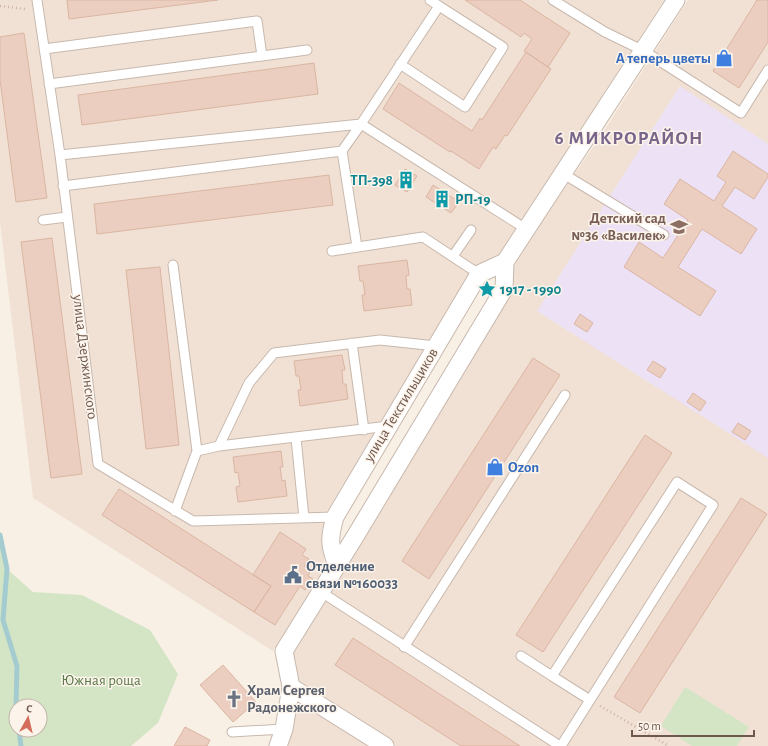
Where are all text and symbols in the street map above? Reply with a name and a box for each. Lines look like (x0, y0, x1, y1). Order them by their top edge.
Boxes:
shop icon: А теперь цветы (714, 48, 734, 68)
place label: А теперь цветы (616, 51, 711, 66)
district label: 6 МИКРОРАЙОН (555, 128, 704, 148)
building icon: ТП-398 (396, 170, 416, 190)
place label: ТП-398 (350, 173, 393, 188)
building icon: РП-19 (432, 189, 452, 209)
place label: РП-19 (455, 192, 490, 207)
place label: Детский сад №36 «Василек» (571, 211, 666, 243)
school or university icon: Детский сад №36 «Василек» (669, 217, 689, 237)
place icon: 1917 - 1990 (477, 279, 497, 299)
place label: 1917 - 1990 (500, 282, 562, 297)
street label: улица Дзержинского (70, 293, 100, 420)
street label: улица Текстильщиков (361, 346, 441, 465)
shop icon: Ozon (485, 457, 505, 477)
place label: Ozon (508, 460, 539, 475)
place label: Отделение связи №160033 (306, 559, 398, 591)
public building icon: Отделение связи №160033 (283, 565, 303, 585)
park label: Южная роща (61, 673, 141, 688)
place label: Храм Сергея Радонежского (247, 683, 337, 715)
church icon: Храм Сергея Радонежского (224, 689, 244, 709)
north arrow (8, 698, 48, 738)
text: С (26, 703, 33, 714)
scale bar (632, 712, 754, 738)
text: 50 m (638, 720, 661, 732)

